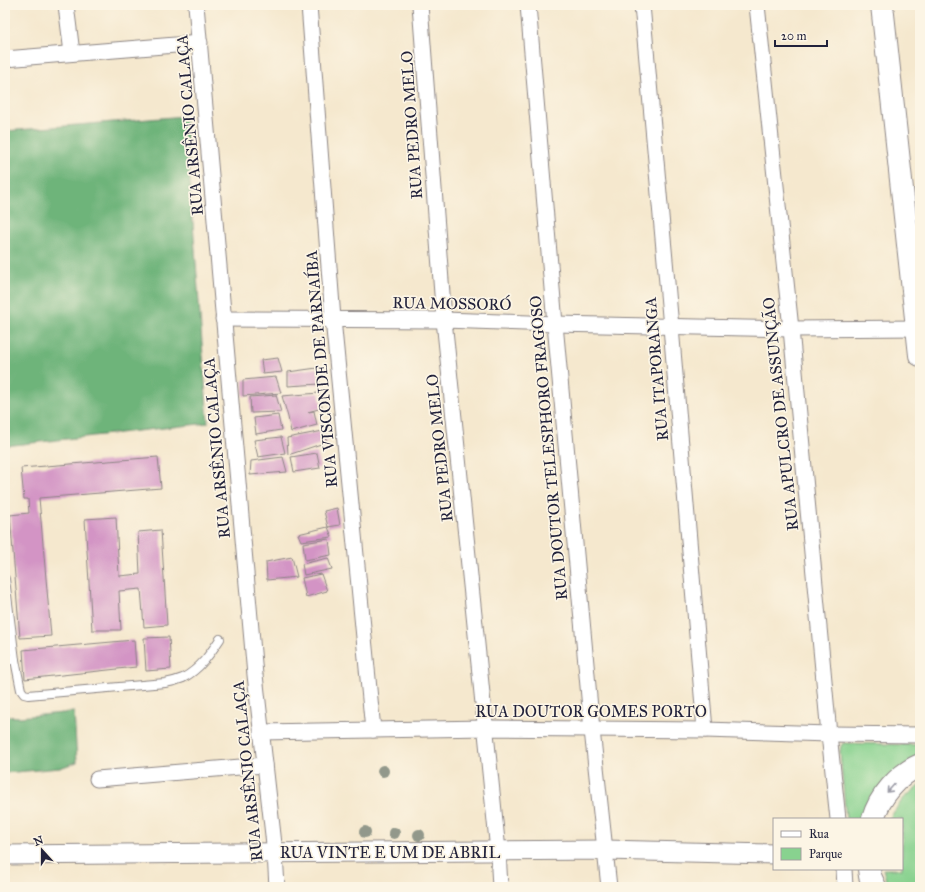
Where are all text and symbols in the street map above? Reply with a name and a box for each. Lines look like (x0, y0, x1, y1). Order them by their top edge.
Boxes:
scale bar (775, 22, 827, 48)
text: 20 m (781, 29, 807, 43)
street label: RUA ARSÊNIO CALAÇA (171, 33, 207, 216)
street label: RUA PEDRO MELO (397, 50, 426, 200)
street label: RUA VISCONDE DE PARNAÍBA (300, 249, 341, 489)
street label: RUA MOSSORÓ (392, 291, 512, 314)
street label: RUA DOUTOR TELESPHORO FRAGOSO (526, 295, 571, 601)
street label: RUA ITAPORANGA (641, 296, 672, 442)
street label: RUA APULCRO DE ASSUNÇÃO (758, 296, 802, 532)
street label: RUA ARSÊNIO CALAÇA (198, 356, 234, 539)
street label: RUA PEDRO MELO (422, 373, 457, 523)
street label: RUA ARSÊNIO CALAÇA (228, 679, 266, 862)
street label: RUA DOUTOR GOMES PORTO (475, 702, 707, 721)
one-way arrow (887, 782, 896, 793)
legend (773, 818, 903, 870)
text: Rua (809, 827, 830, 841)
north arrow (22, 830, 62, 870)
text: N (32, 833, 46, 849)
street label: RUA VINTE E UM DE ABRIL (280, 843, 500, 862)
text: Parque (809, 847, 842, 862)

